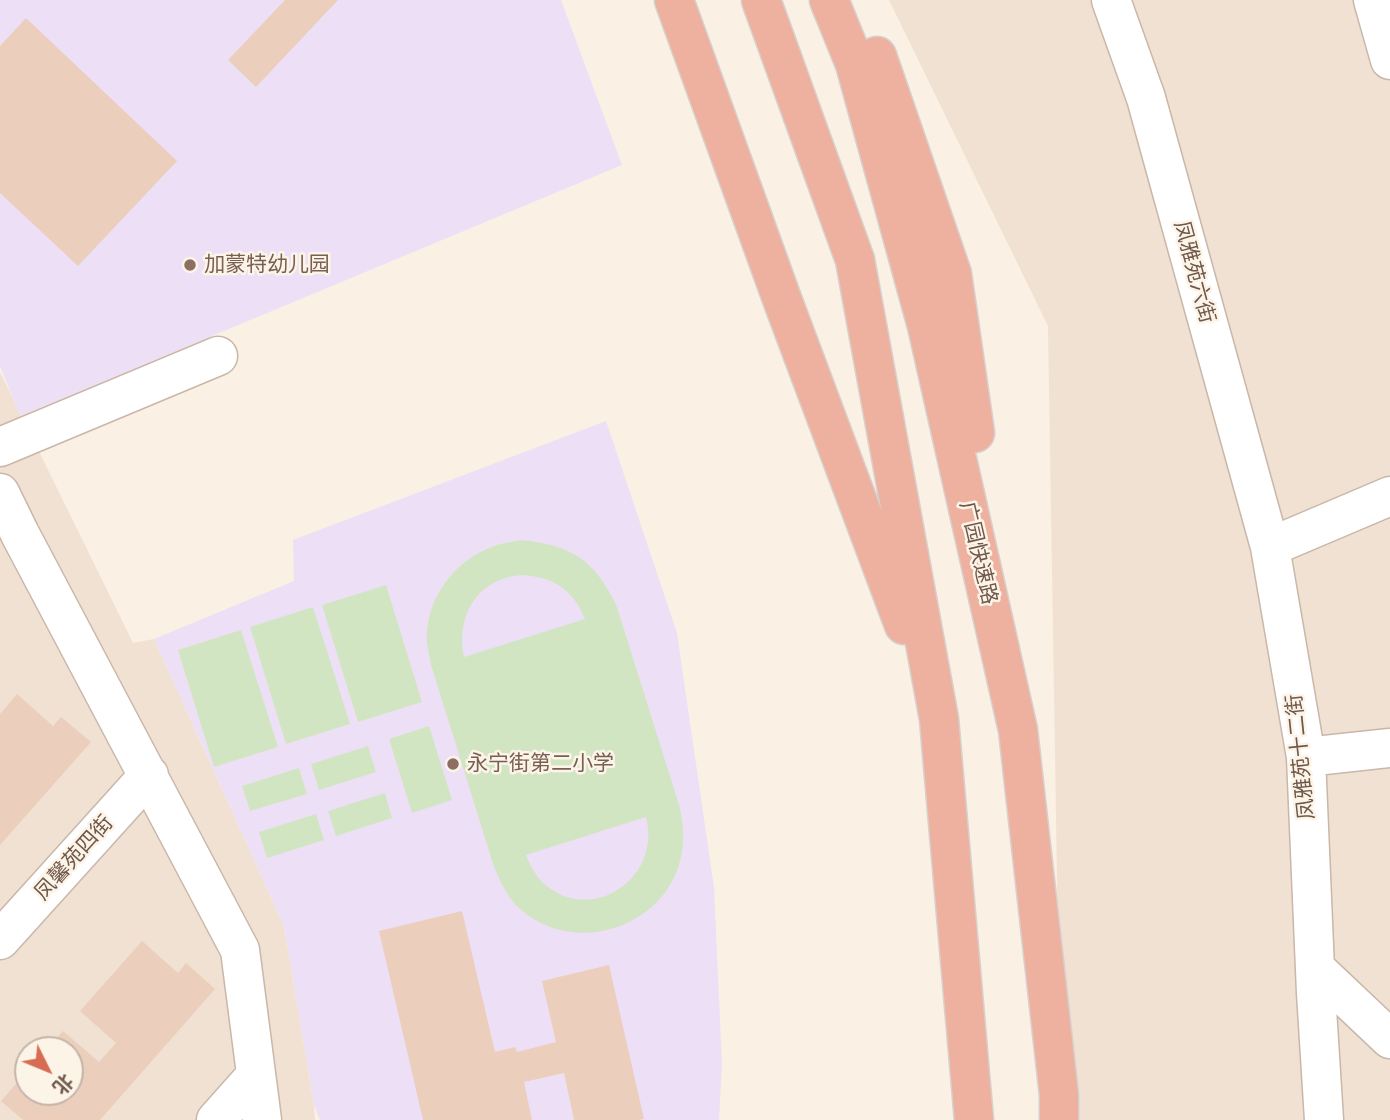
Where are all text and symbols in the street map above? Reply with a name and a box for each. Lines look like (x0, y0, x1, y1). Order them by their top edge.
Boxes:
street label: 凤雅苑六街 (1168, 218, 1220, 326)
place label: 加蒙特幼儿园 (204, 252, 330, 278)
marker: 加蒙特幼儿园 (182, 257, 198, 273)
street label: 广园快速路 (954, 499, 1002, 607)
street label: 凤雅苑十二街 (1282, 693, 1320, 821)
place label: 永宁街第二小学 (467, 751, 614, 777)
marker: 永宁街第二小学 (445, 756, 461, 772)
street label: 凤馨苑四街 (30, 811, 118, 905)
north arrow (14, 1036, 84, 1106)
text: 北 (48, 1069, 78, 1099)

